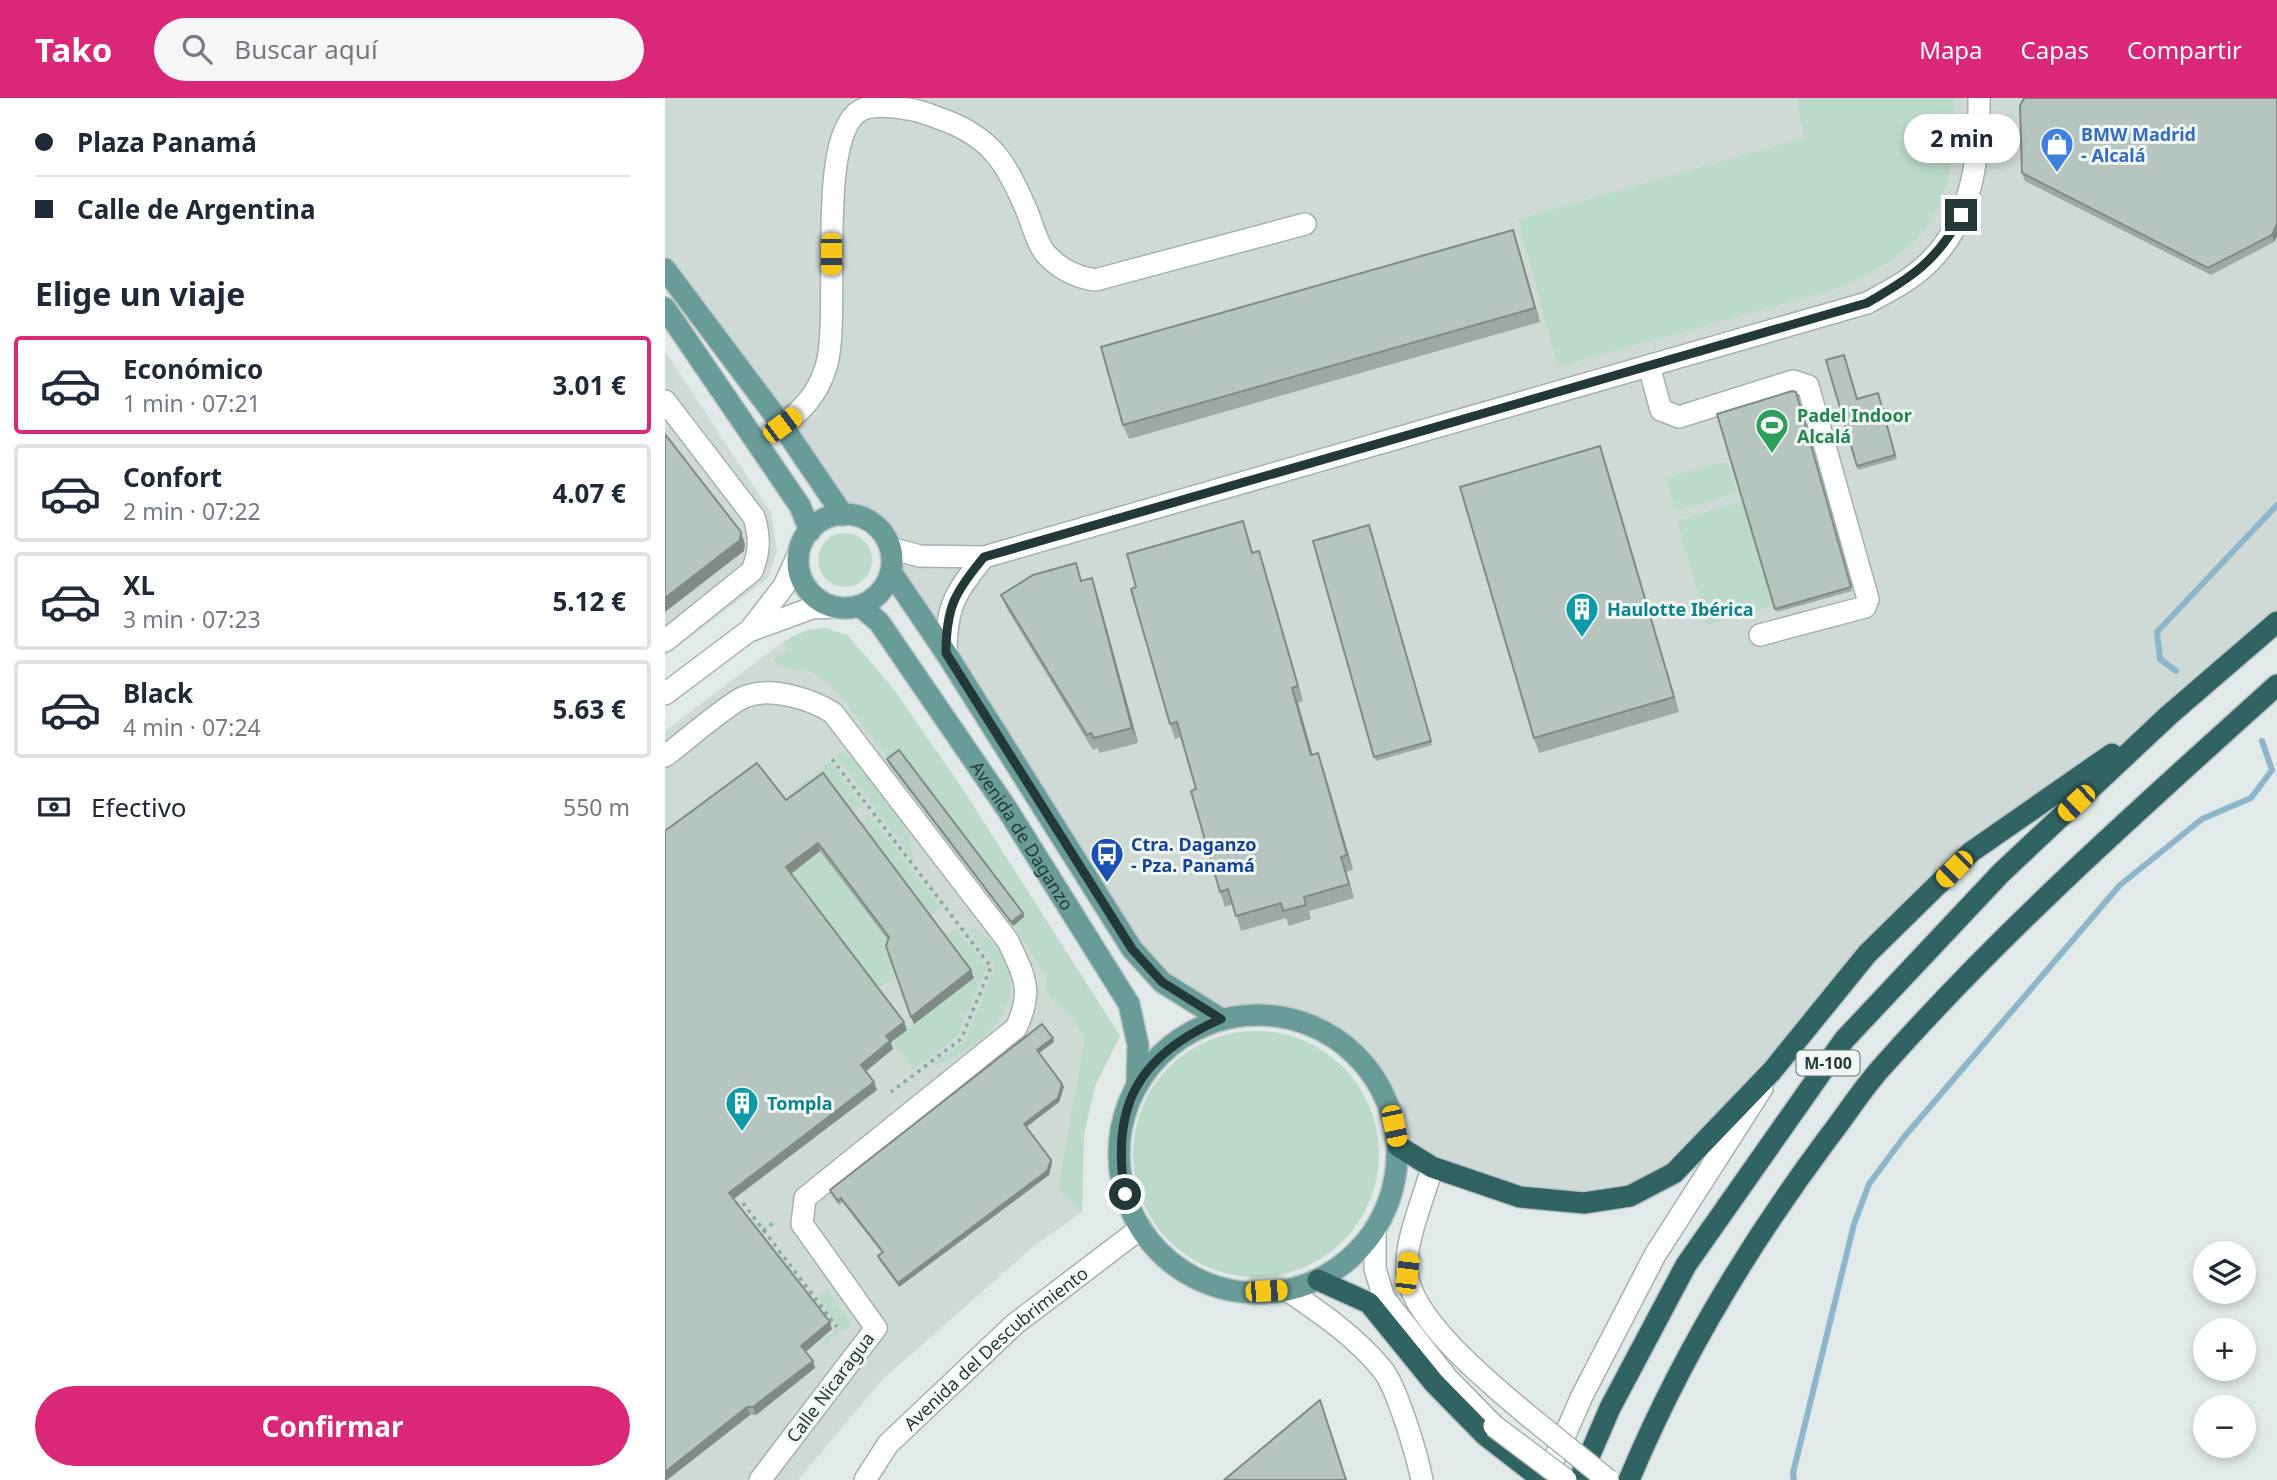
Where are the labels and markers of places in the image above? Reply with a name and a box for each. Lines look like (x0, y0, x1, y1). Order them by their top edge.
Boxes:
place label: BMW Madrid - Alcalá (2081, 122, 2196, 167)
shop icon: BMW Madrid - Alcalá (2038, 125, 2076, 174)
place label: Padel Indoor Alcalá (1797, 403, 1912, 448)
sports icon: Padel Indoor Alcalá (1753, 406, 1791, 455)
building icon: Haulotte Ibérica (1563, 590, 1601, 639)
place label: Haulotte Ibérica (1607, 597, 1754, 621)
place label: Ctra. Daganzo - Pza. Panamá (1131, 832, 1257, 877)
bus stop icon: Ctra. Daganzo - Pza. Panamá (1088, 835, 1126, 884)
building icon: Tompla (723, 1084, 761, 1133)
place label: Tompla (767, 1091, 832, 1115)

